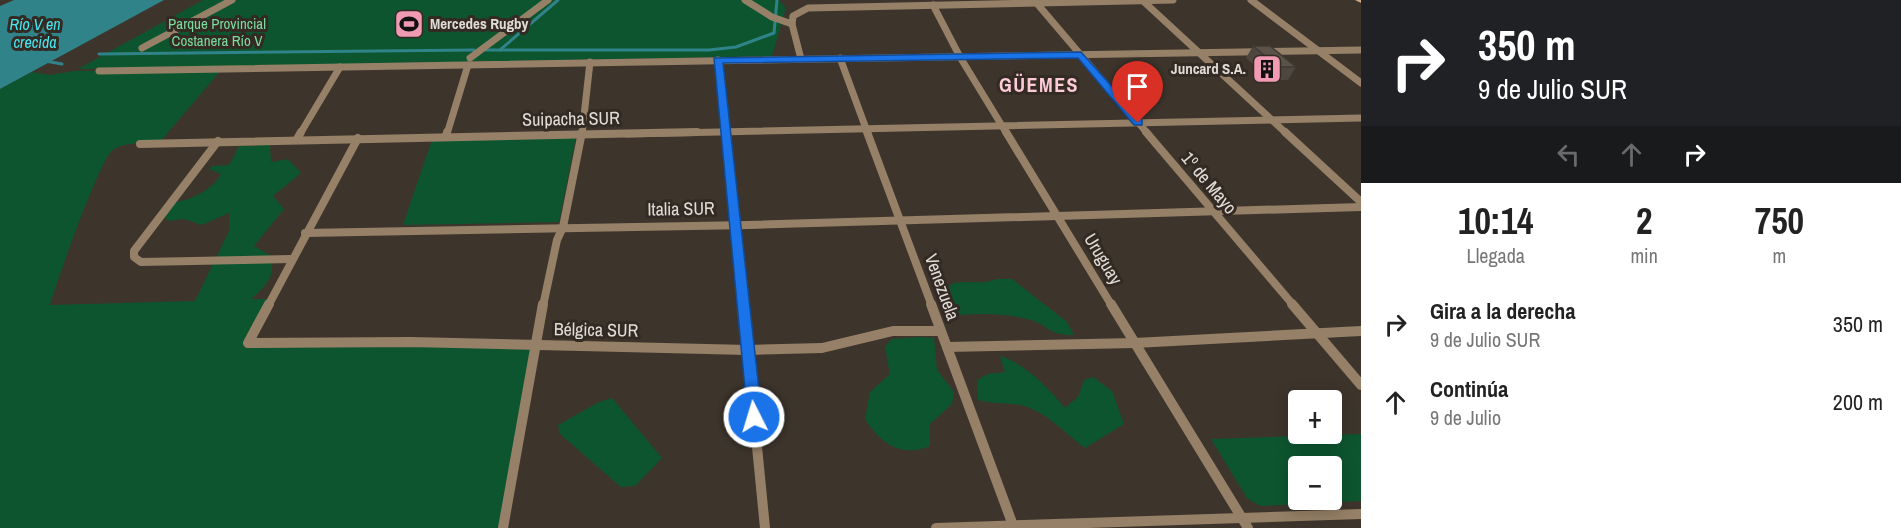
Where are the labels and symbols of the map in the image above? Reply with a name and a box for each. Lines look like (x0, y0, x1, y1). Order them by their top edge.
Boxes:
sports icon: Mercedes Rugby (393, 8, 425, 40)
water label: Río V en crecida (9, 13, 61, 53)
park label: Parque Provincial Costanera Río V (168, 13, 266, 51)
place label: Mercedes Rugby (430, 13, 529, 34)
building icon: Juncard S.A. (1251, 53, 1283, 85)
place label: Juncard S.A. (1171, 58, 1246, 79)
pin (1112, 61, 1163, 123)
district label: GÜEMES (999, 71, 1079, 98)
street label: Suipacha SUR (522, 105, 620, 132)
street label: 1º de Mayo (1176, 146, 1243, 219)
street label: Italia SUR (647, 195, 715, 222)
street label: Uruguay (1078, 228, 1129, 290)
street label: Venezuela (919, 250, 966, 324)
street label: Bélgica SUR (554, 316, 639, 343)
position arrow (722, 385, 786, 449)

